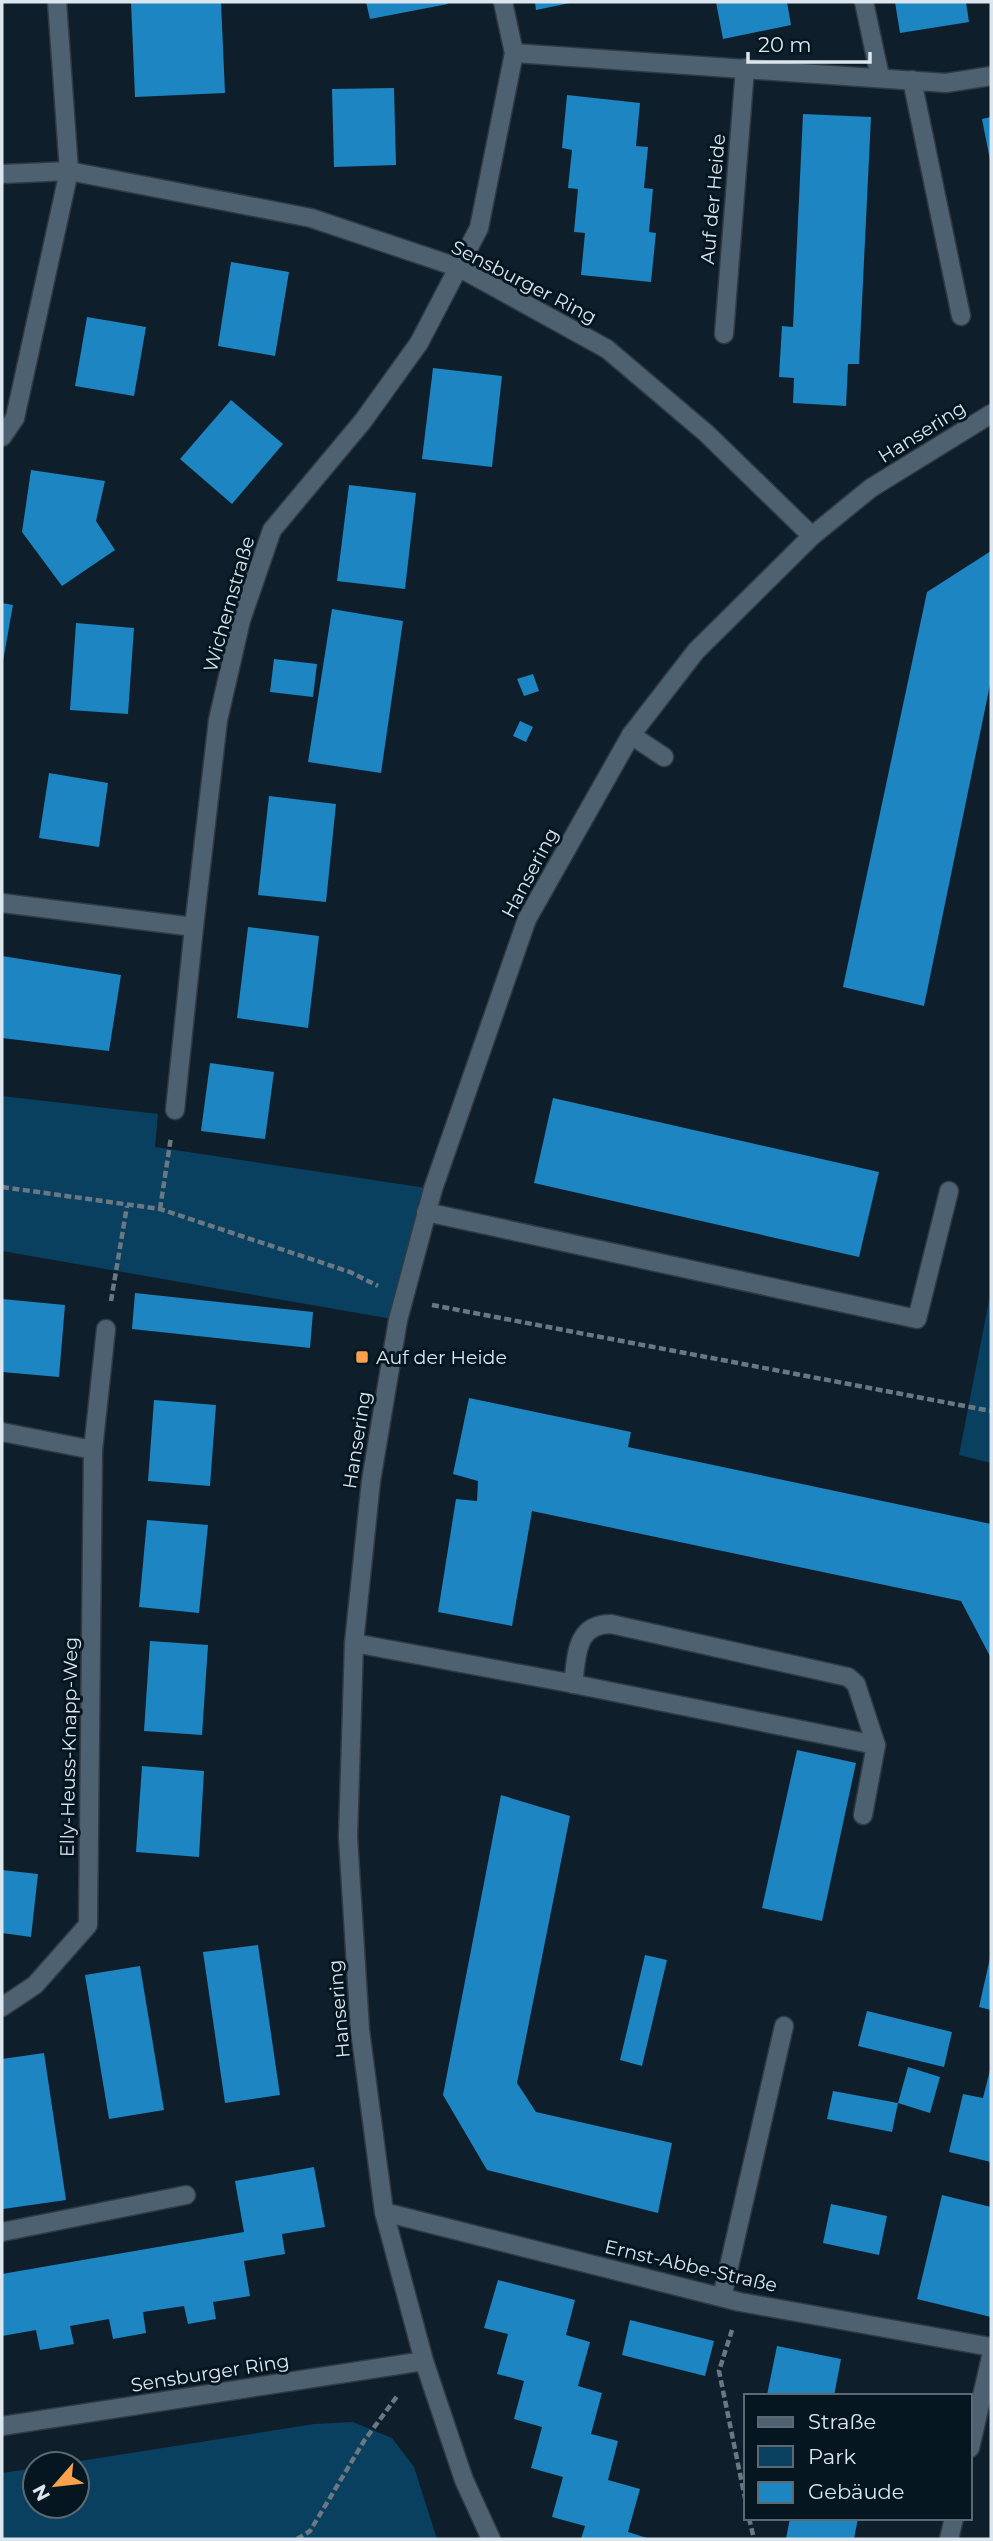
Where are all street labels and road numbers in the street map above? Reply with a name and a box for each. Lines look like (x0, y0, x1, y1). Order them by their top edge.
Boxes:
street label: Auf der Heide (696, 133, 730, 265)
street label: Sensburger Ring (447, 235, 601, 329)
street label: Hansering (874, 396, 970, 468)
street label: Wichernstraße (199, 533, 259, 675)
street label: Hansering (497, 824, 563, 922)
street label: Hansering (338, 1389, 376, 1491)
street label: Elly-Heuss-Knapp-Weg (56, 1637, 82, 1857)
street label: Hansering (323, 1959, 355, 2059)
street label: Ernst-Abbe-Straße (602, 2235, 780, 2297)
street label: Sensburger Ring (129, 2349, 291, 2397)

